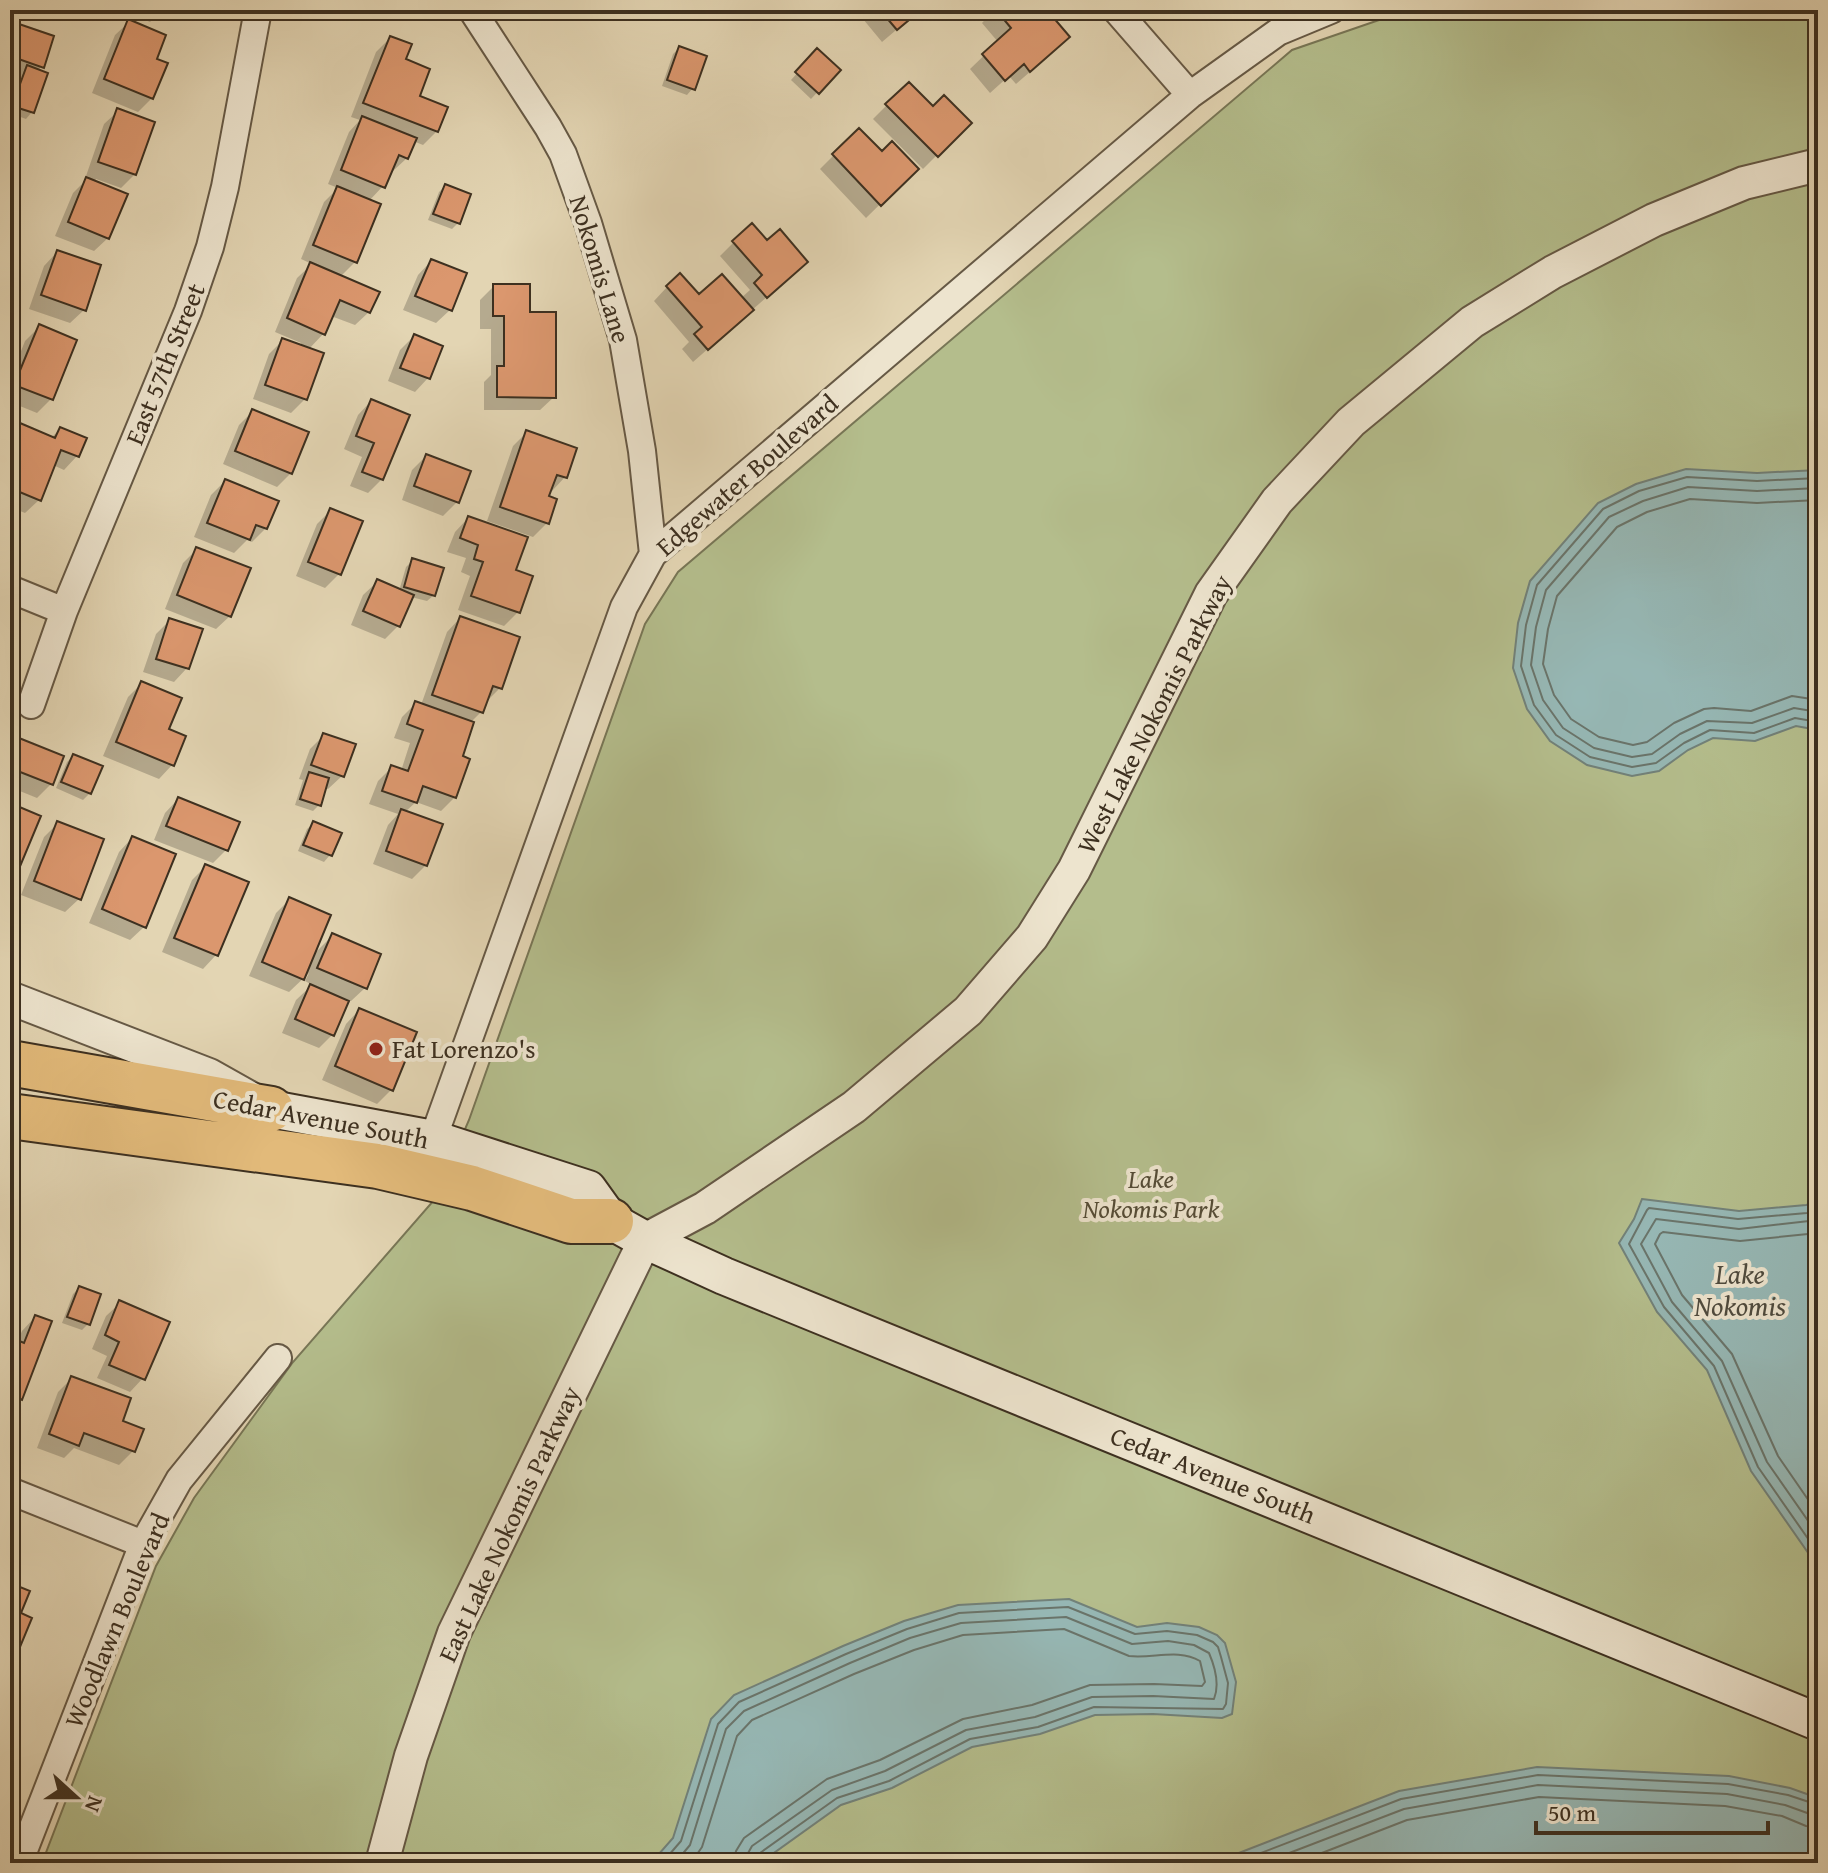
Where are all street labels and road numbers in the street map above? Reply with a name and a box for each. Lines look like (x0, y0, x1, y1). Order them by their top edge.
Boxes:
street label: Nokomis Lane (560, 190, 641, 348)
street label: East 57th Street (114, 277, 215, 450)
street label: Edgewater Boulevard (647, 384, 847, 565)
street label: West Lake Nokomis Parkway (1066, 567, 1241, 860)
street label: Cedar Avenue South (210, 1079, 432, 1159)
street label: East Lake Nokomis Parkway (427, 1379, 590, 1668)
street label: Cedar Avenue South (1105, 1416, 1322, 1534)
street label: Woodlawn Boulevard (54, 1506, 179, 1733)

